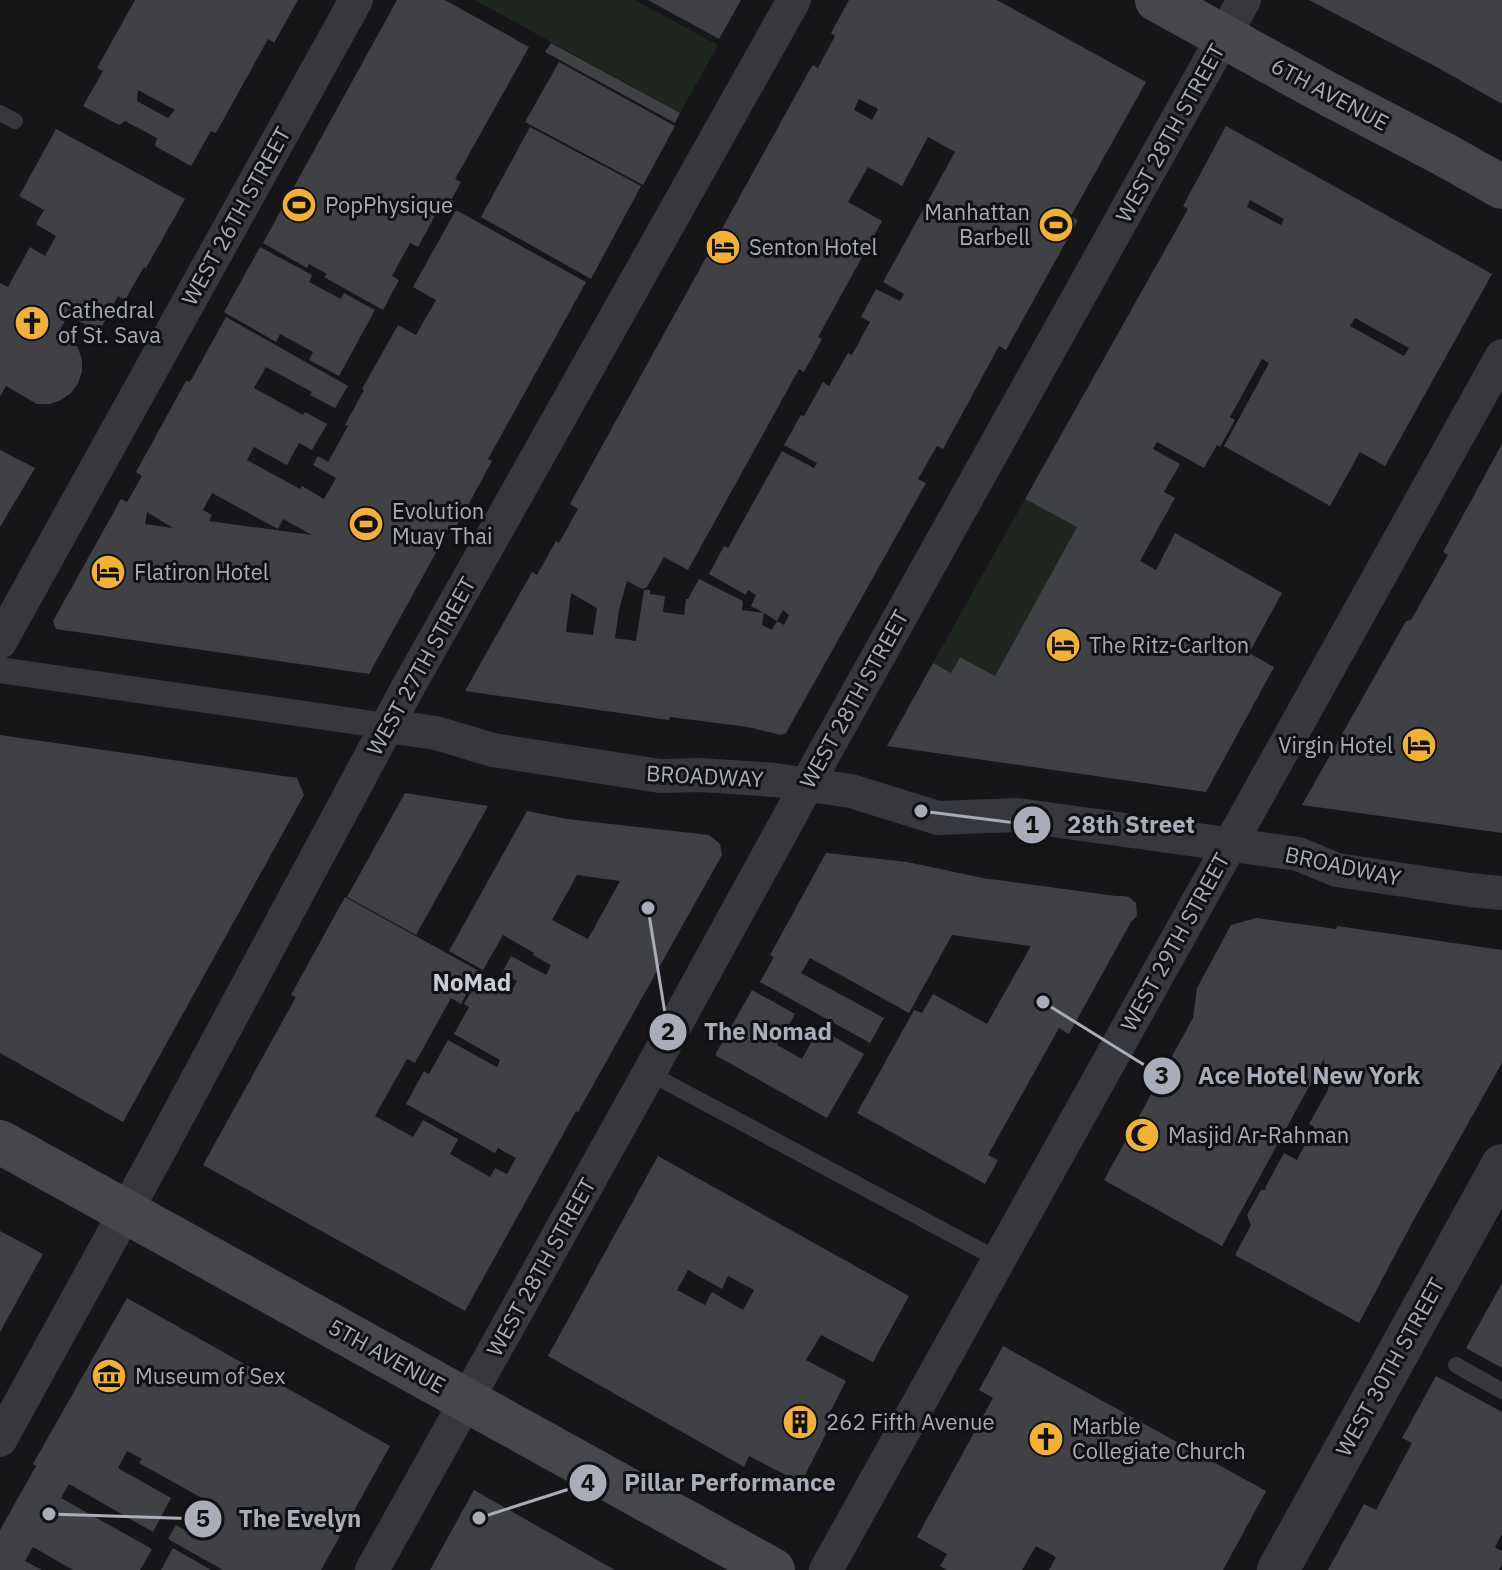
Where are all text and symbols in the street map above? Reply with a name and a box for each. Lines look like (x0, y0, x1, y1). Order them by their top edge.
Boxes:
street label: WEST 28TH STREET (1108, 38, 1231, 227)
street label: 6TH AVENUE (1266, 50, 1394, 137)
street label: WEST 26TH STREET (174, 121, 297, 310)
sports icon: PopPhysique (280, 186, 318, 224)
place label: PopPhysique (325, 190, 453, 219)
place label: Manhattan Barbell (924, 197, 1030, 251)
sports icon: Manhattan Barbell (1037, 206, 1075, 244)
hotel icon: Senton Hotel (704, 228, 742, 266)
place label: Senton Hotel (749, 232, 878, 261)
place label: Cathedral of St. Sava (58, 295, 161, 349)
church icon: Cathedral of St. Sava (13, 304, 51, 342)
place label: Evolution Muay Thai (392, 496, 493, 550)
sports icon: Evolution Muay Thai (347, 505, 385, 543)
hotel icon: Flatiron Hotel (89, 553, 127, 591)
place label: Flatiron Hotel (134, 557, 269, 586)
street label: WEST 27TH STREET (359, 571, 482, 760)
street label: WEST 28TH STREET (792, 604, 915, 793)
hotel icon: The Ritz-Carlton (1044, 626, 1082, 664)
place label: The Ritz-Carlton (1089, 630, 1249, 659)
hotel icon: Virgin Hotel (1400, 726, 1438, 764)
place label: Virgin Hotel (1278, 730, 1393, 759)
street label: BROADWAY (645, 758, 765, 793)
callout: 28th Street (1012, 801, 1211, 849)
text: 1 (1025, 808, 1039, 840)
text: 28th Street (1067, 808, 1195, 840)
street label: BROADWAY (1282, 839, 1404, 892)
street label: WEST 29TH STREET (1113, 847, 1236, 1036)
district label: NoMad (433, 966, 511, 998)
callout: The Nomad (648, 1008, 848, 1056)
text: 2 (661, 1015, 675, 1047)
text: The Nomad (704, 1015, 832, 1047)
callout: Ace Hotel New York (1142, 1052, 1436, 1100)
text: 3 (1155, 1059, 1169, 1091)
text: Ace Hotel New York (1198, 1059, 1420, 1091)
mosque icon: Masjid Ar-Rahman (1123, 1116, 1161, 1154)
place label: Masjid Ar-Rahman (1168, 1120, 1349, 1149)
street label: WEST 28TH STREET (479, 1172, 602, 1361)
street label: WEST 30TH STREET (1328, 1272, 1451, 1461)
street label: 5TH AVENUE (324, 1312, 451, 1400)
museum icon: Museum of Sex (90, 1357, 128, 1395)
place label: Museum of Sex (135, 1361, 285, 1390)
building icon: 262 Fifth Avenue (781, 1403, 819, 1441)
place label: 262 Fifth Avenue (826, 1407, 995, 1436)
place label: Marble Collegiate Church (1072, 1411, 1246, 1465)
church icon: Marble Collegiate Church (1027, 1420, 1065, 1458)
callout: Pillar Performance (568, 1459, 852, 1507)
text: 4 (581, 1466, 595, 1498)
text: Pillar Performance (624, 1466, 836, 1498)
callout: The Evelyn (183, 1495, 377, 1543)
text: 5 (196, 1502, 210, 1534)
text: The Evelyn (239, 1502, 361, 1534)

